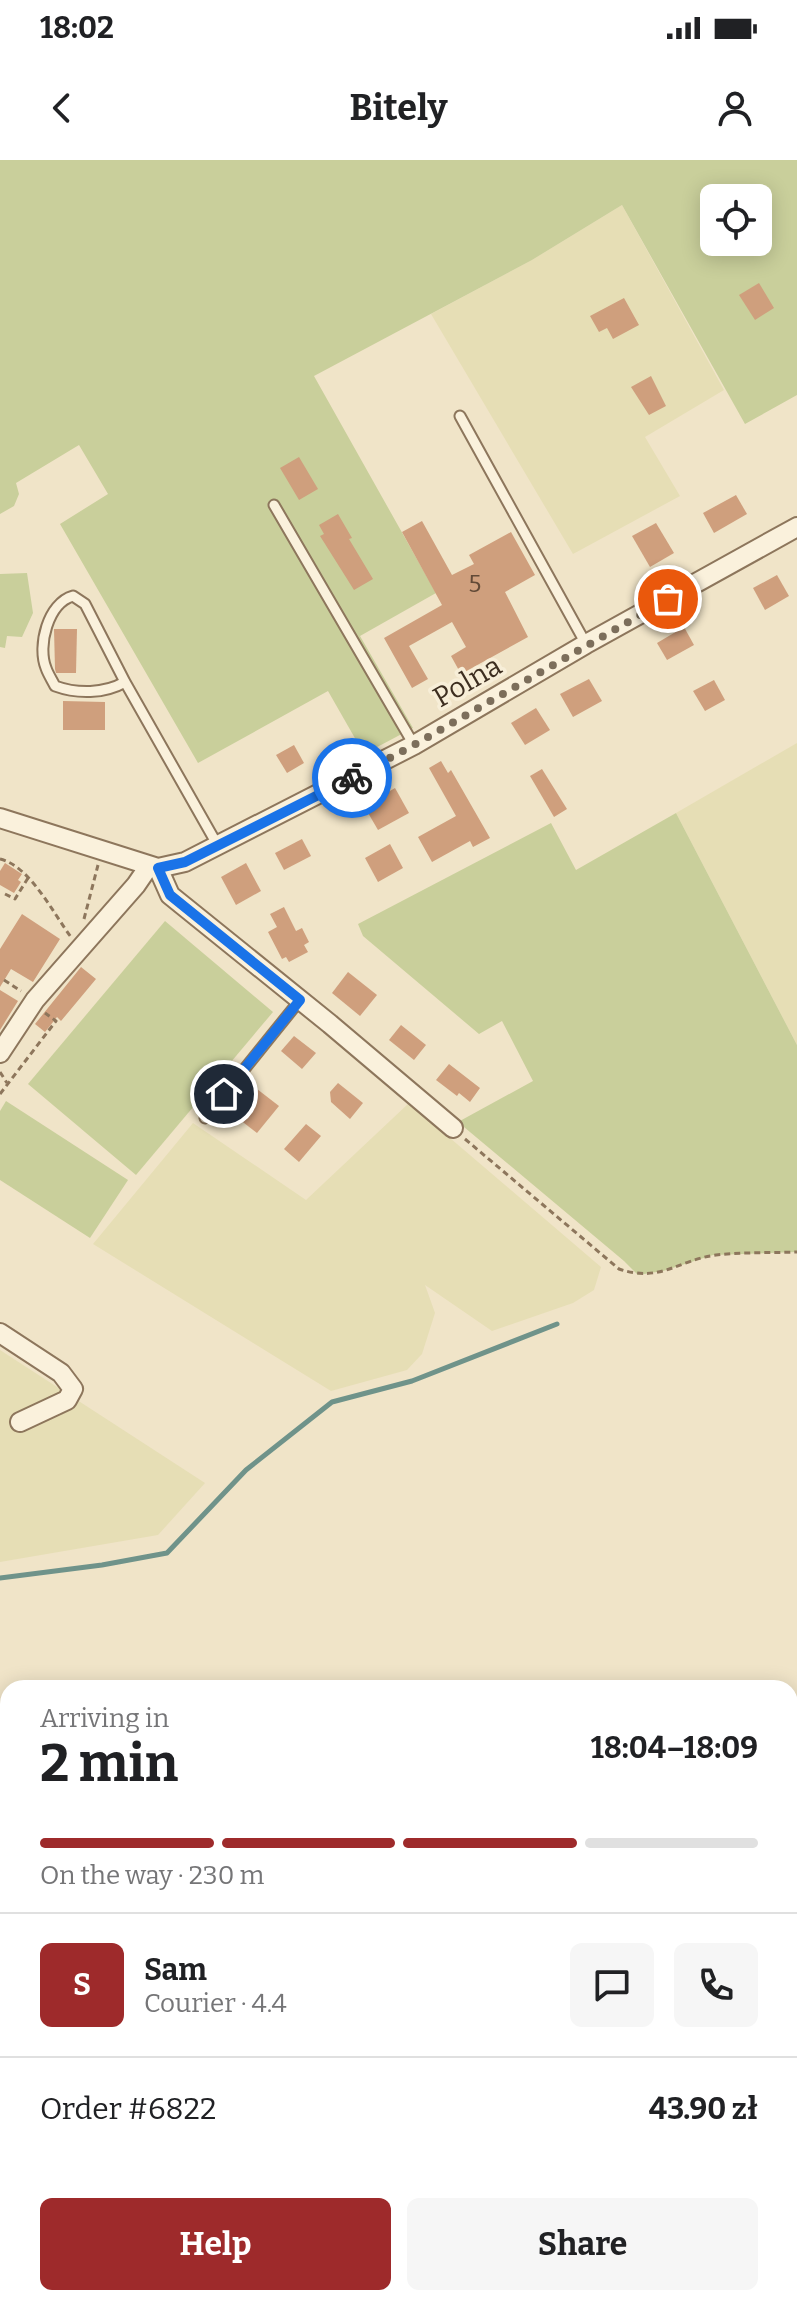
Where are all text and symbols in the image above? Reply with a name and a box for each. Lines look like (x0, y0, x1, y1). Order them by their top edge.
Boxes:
text: 18:02 (40, 10, 114, 46)
icon: back (40, 86, 84, 130)
text: Bitely (349, 86, 448, 130)
icon: person (713, 86, 757, 130)
map controls (700, 184, 772, 256)
button: locate (700, 184, 772, 256)
pin (634, 565, 702, 633)
house number: 5 (469, 570, 481, 598)
icon: bag (646, 577, 690, 621)
street label: Polna (427, 649, 507, 714)
courier (312, 738, 392, 818)
icon: bike (330, 756, 374, 800)
pin (190, 1060, 258, 1128)
icon: home (202, 1072, 246, 1116)
text: Arriving in (40, 1703, 169, 1734)
text: 18:04–18:09 (591, 1730, 758, 1766)
text: 2 min (40, 1732, 178, 1795)
text: On the way · 230 m (40, 1860, 264, 1891)
button: chat (570, 1943, 654, 2027)
button: phone (674, 1943, 758, 2027)
text: Sam (144, 1952, 207, 1988)
text: S (73, 1967, 91, 2003)
text: Courier · 4.4 (144, 1988, 287, 2019)
text: Order #6822 (40, 2091, 216, 2127)
text: 43.90 zł (649, 2091, 758, 2127)
button: Help (40, 2198, 391, 2290)
button: Share (407, 2198, 758, 2290)

